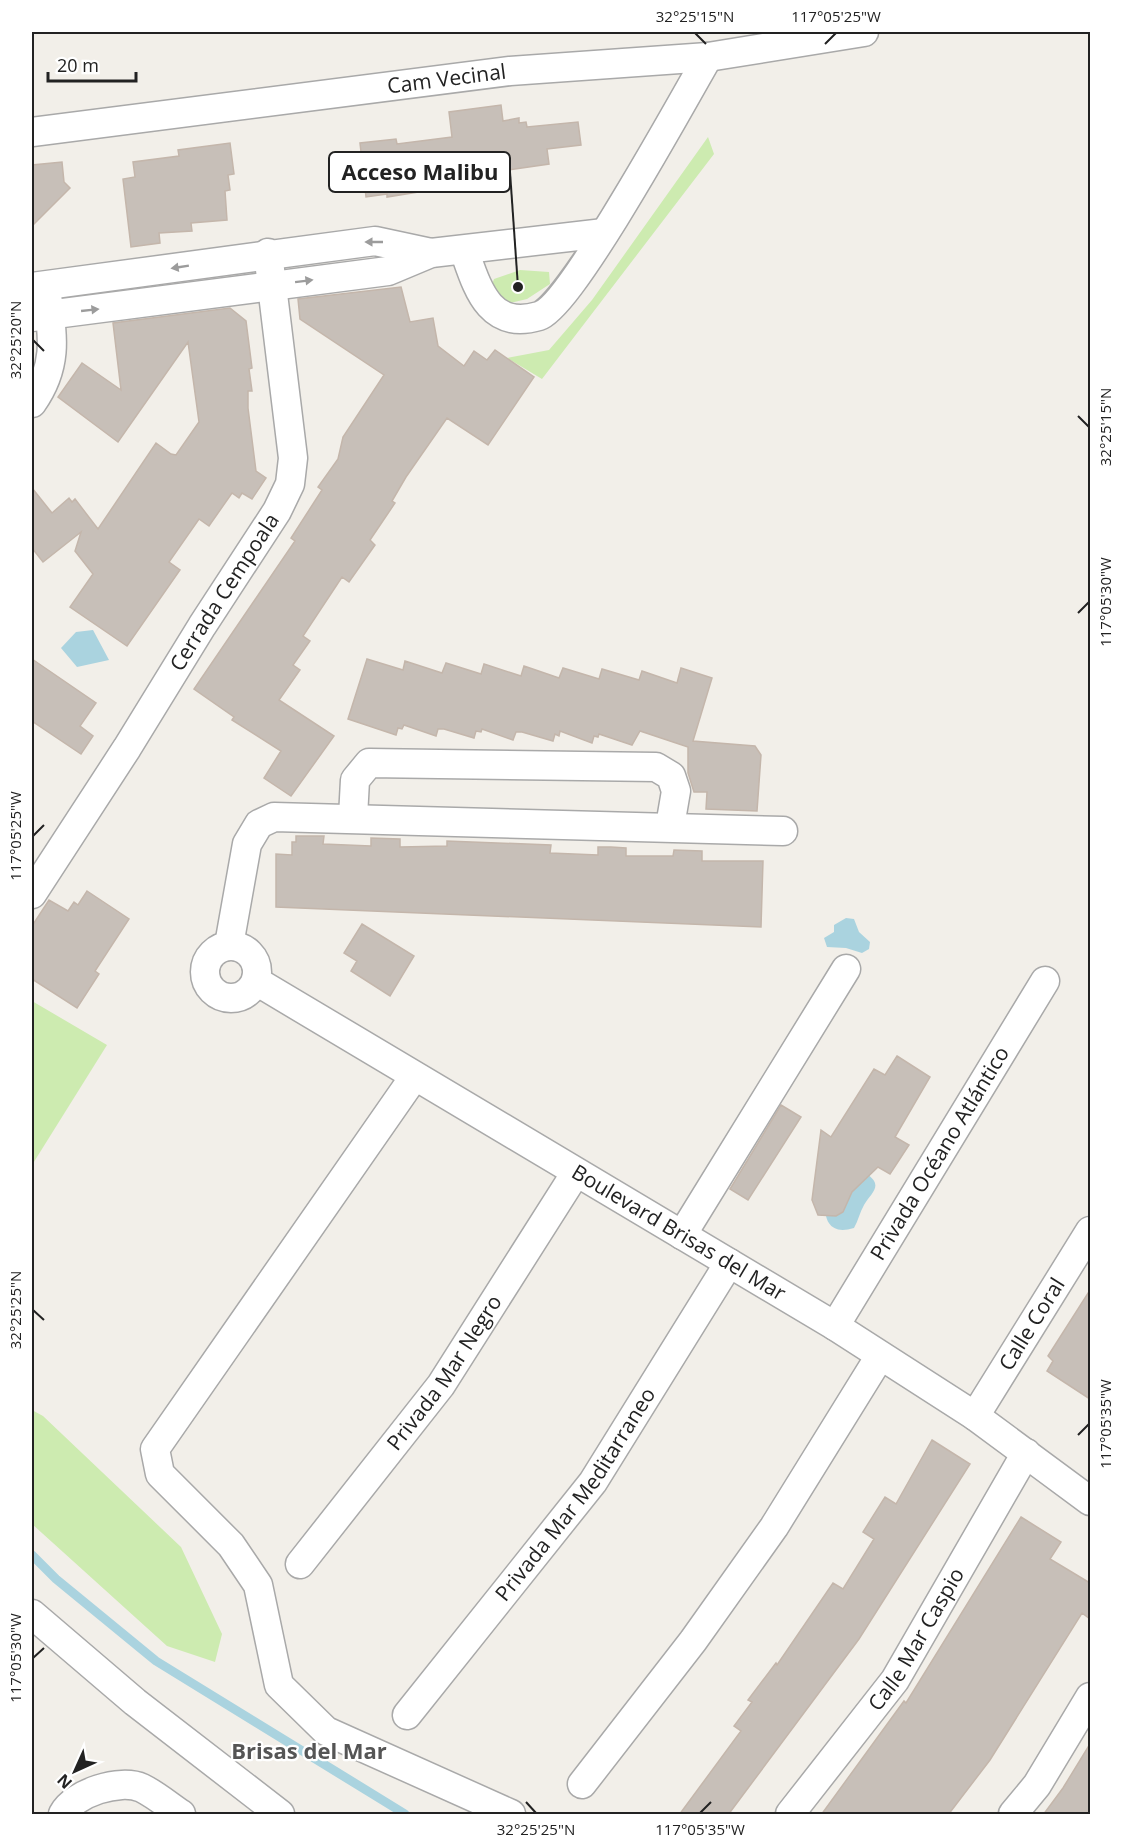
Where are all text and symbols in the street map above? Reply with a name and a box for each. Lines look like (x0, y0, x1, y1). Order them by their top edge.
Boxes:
text: 32°25'15"N (656, 6, 734, 26)
text: 117°05'25"W (791, 6, 881, 26)
scale bar (48, 45, 136, 83)
text: 20 m (57, 53, 99, 77)
street label: Cam Vecinal (386, 57, 508, 100)
callout: Acceso Malibu (329, 152, 510, 192)
text: Acceso Malibu (342, 156, 498, 186)
one-way arrow (364, 237, 383, 247)
one-way arrow (171, 262, 190, 271)
one-way arrow (294, 276, 313, 285)
text: 32°25'20"N (5, 301, 25, 379)
one-way arrow (80, 305, 99, 315)
text: 32°25'15"N (1095, 388, 1115, 466)
street label: Cerrada Cempoala (163, 507, 285, 676)
text: 117°05'30"W (1095, 557, 1115, 647)
text: 117°05'25"W (5, 791, 25, 881)
street label: Privada Océano Atlántico (863, 1041, 1015, 1265)
street label: Boulevard Brisas del Mar (567, 1157, 792, 1307)
text: 32°25'25"N (5, 1271, 25, 1349)
street label: Calle Coral (992, 1272, 1071, 1375)
street label: Privada Mar Negro (380, 1289, 508, 1456)
text: 117°05'35"W (1095, 1379, 1115, 1469)
street label: Privada Mar Meditarraneo (488, 1382, 661, 1606)
street label: Calle Mar Caspio (861, 1562, 970, 1716)
text: 117°05'30"W (5, 1613, 25, 1703)
district label: Brisas del Mar (231, 1735, 387, 1765)
north arrow (45, 1741, 105, 1801)
text: N (52, 1769, 77, 1794)
text: 32°25'25"N (497, 1819, 575, 1839)
text: 117°05'35"W (655, 1819, 745, 1839)

